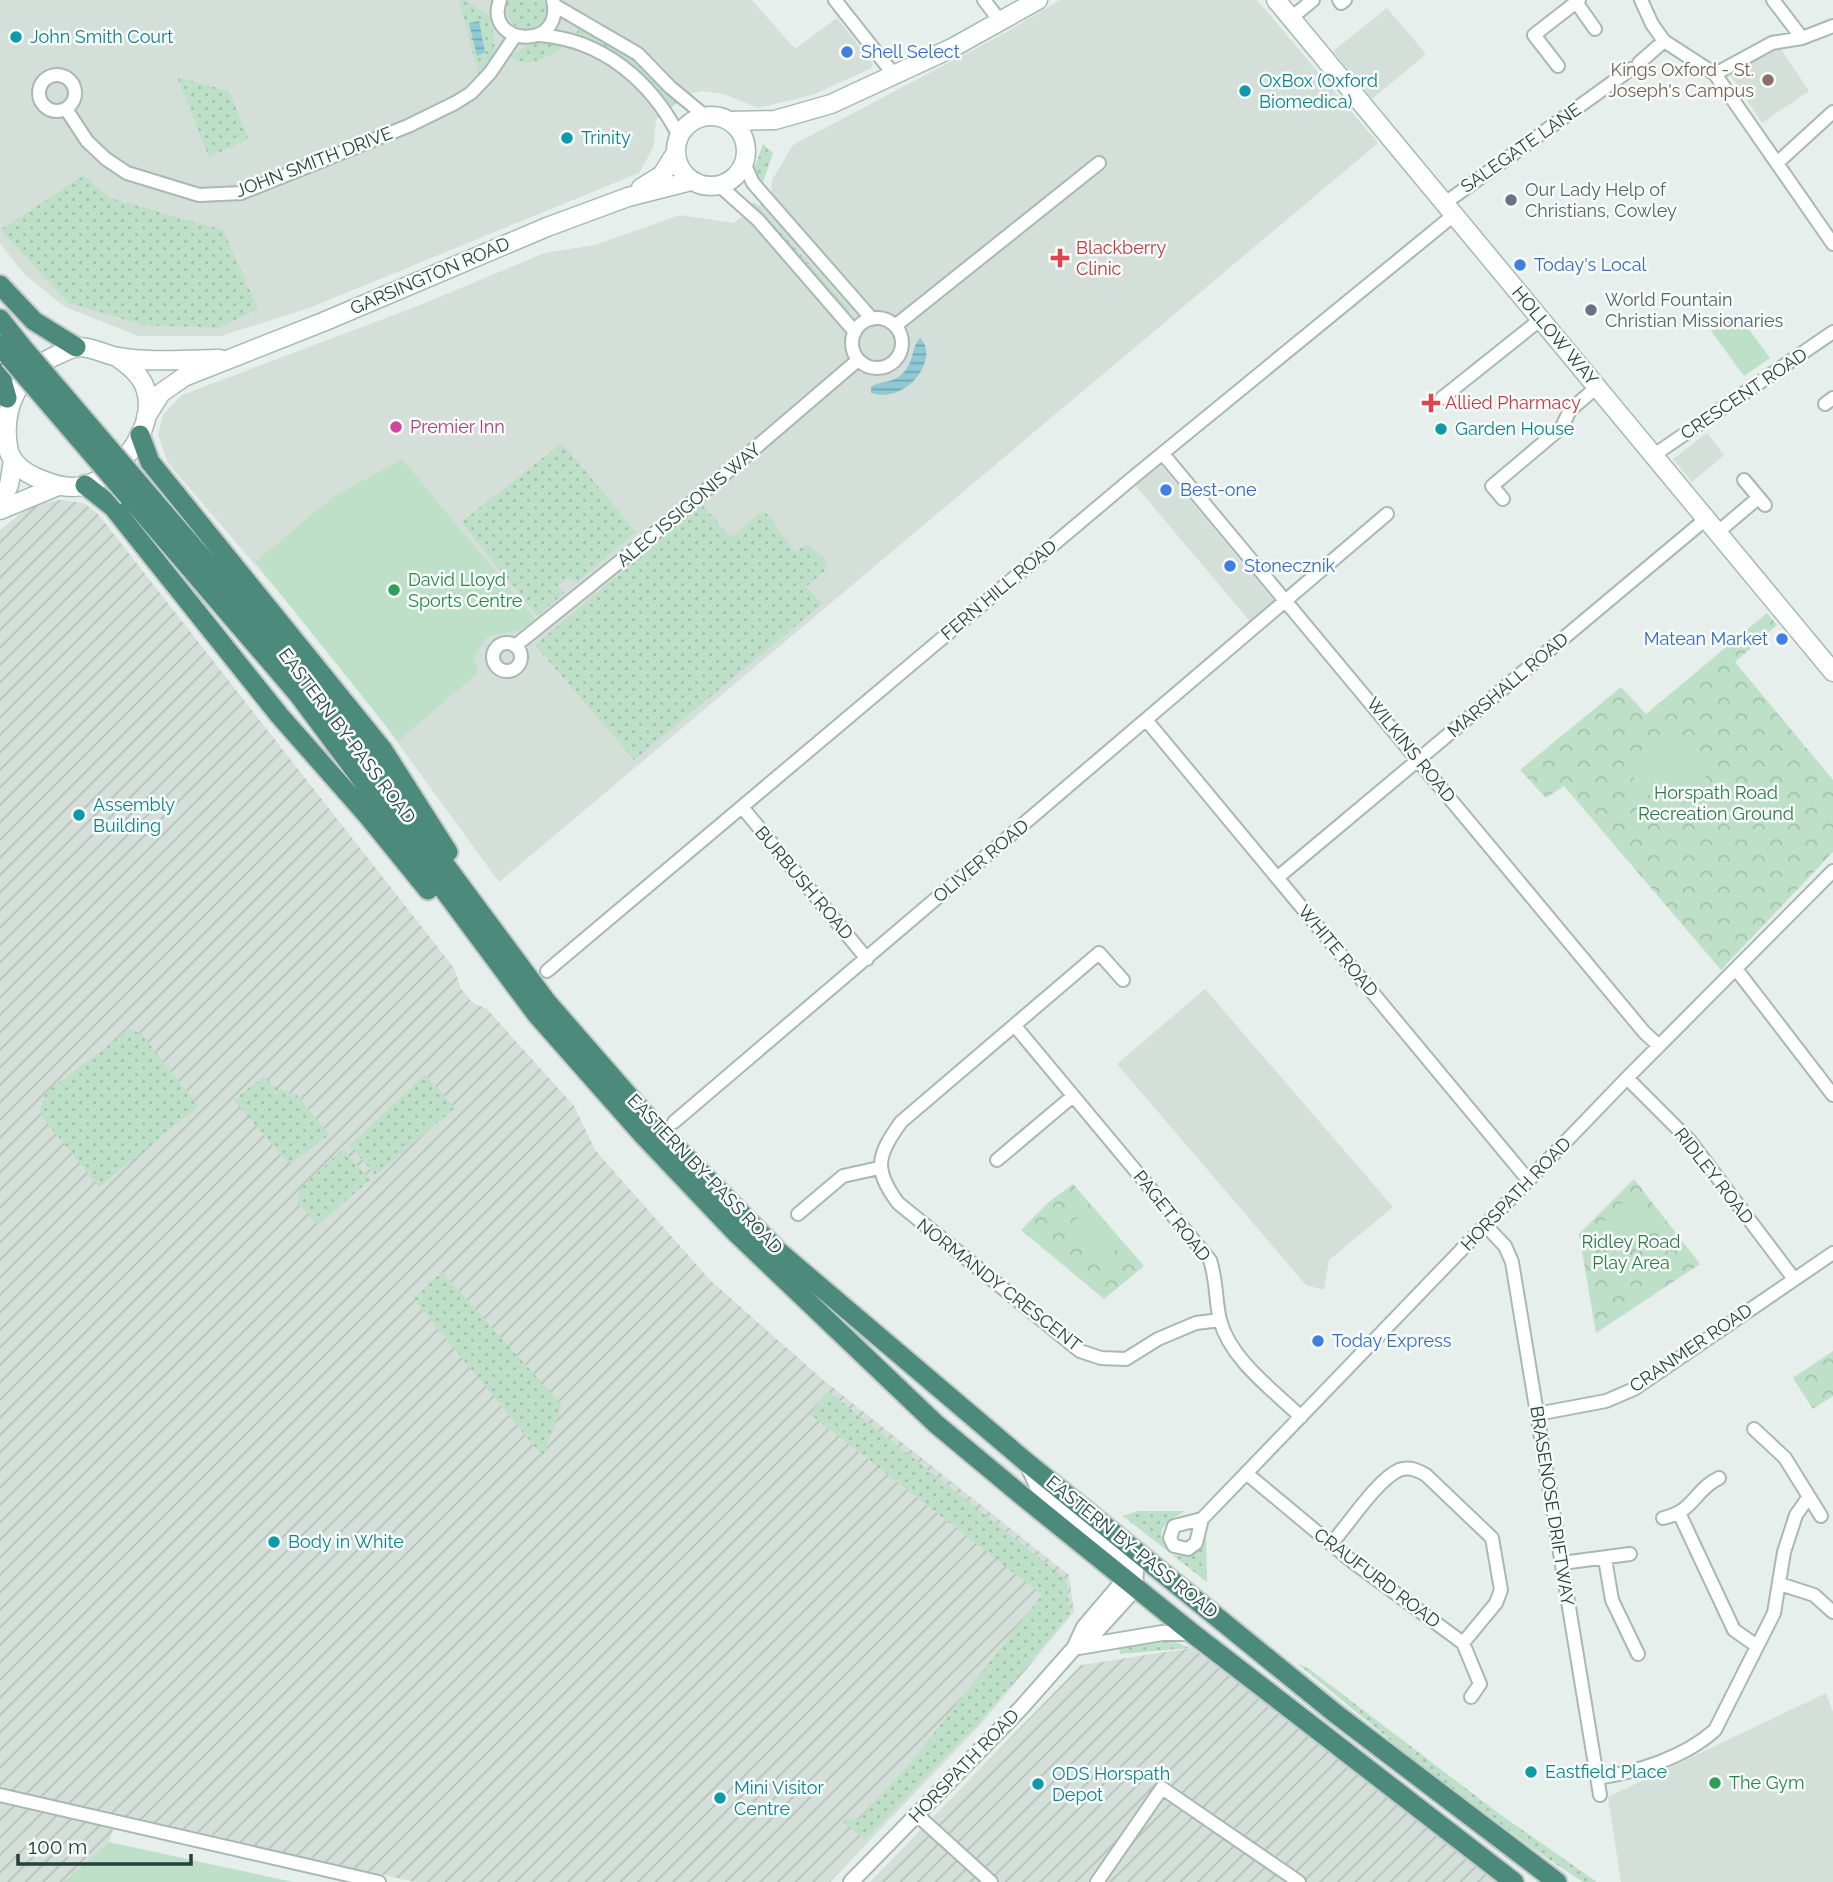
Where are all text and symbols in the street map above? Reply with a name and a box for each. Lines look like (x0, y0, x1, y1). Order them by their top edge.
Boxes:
place label: John Smith Court (30, 26, 173, 47)
marker: John Smith Court (8, 29, 24, 45)
place label: Shell Select (861, 41, 960, 62)
marker: Shell Select (839, 44, 855, 60)
place label: Kings Oxford - St. Joseph's Campus (1608, 59, 1754, 101)
place label: OxBox (Oxford Biomedica) (1259, 70, 1378, 112)
marker: Kings Oxford - St. Joseph's Campus (1760, 72, 1776, 88)
marker: OxBox (Oxford Biomedica) (1237, 83, 1253, 99)
street label: SALEGATE LANE (1457, 98, 1585, 197)
street label: JOHN SMITH DRIVE (232, 122, 395, 201)
place label: Trinity (581, 127, 631, 148)
marker: Trinity (559, 130, 575, 146)
place label: Our Lady Help of Christians, Cowley (1525, 179, 1677, 221)
marker: Our Lady Help of Christians, Cowley (1503, 192, 1519, 208)
street label: GARSINGTON ROAD (347, 232, 513, 319)
place label: Blackberry Clinic (1076, 237, 1166, 279)
marker: Blackberry Clinic (1050, 248, 1070, 268)
place label: Today's Local (1534, 254, 1647, 275)
marker: Today's Local (1512, 257, 1528, 273)
street label: HOLLOW WAY (1508, 282, 1603, 390)
place label: World Fountain Christian Missionaries (1605, 289, 1783, 331)
marker: World Fountain Christian Missionaries (1583, 302, 1599, 318)
street label: CRESCENT ROAD (1676, 343, 1811, 444)
place label: Allied Pharmacy (1445, 392, 1581, 413)
marker: Allied Pharmacy (1423, 395, 1439, 411)
place label: Premier Inn (410, 416, 505, 437)
place label: Garden House (1455, 418, 1575, 439)
marker: Premier Inn (388, 419, 404, 435)
marker: Garden House (1433, 421, 1449, 437)
street label: ALEC ISSIGONIS WAY (613, 438, 765, 571)
place label: Best-one (1180, 479, 1257, 500)
marker: Best-one (1158, 482, 1174, 498)
street label: FERN HILL ROAD (937, 535, 1061, 644)
place label: Stonecznik (1244, 555, 1336, 576)
marker: Stonecznik (1222, 558, 1238, 574)
place label: David Lloyd Sports Centre (408, 569, 523, 611)
marker: David Lloyd Sports Centre (386, 582, 402, 598)
street label: MARSHALL ROAD (1443, 628, 1572, 741)
place label: Matean Market (1644, 628, 1768, 649)
marker: Matean Market (1774, 631, 1790, 647)
street label: EASTERN BY-PASS ROAD (275, 644, 420, 828)
street label: WILKINS ROAD (1363, 693, 1460, 807)
park label: Horspath Road Recreation Ground (1638, 782, 1794, 824)
place label: Assembly Building (93, 794, 175, 836)
marker: Assembly Building (71, 807, 87, 823)
street label: OLIVER ROAD (929, 815, 1033, 907)
street label: BURBUSH ROAD (751, 822, 858, 944)
street label: WHITE ROAD (1294, 901, 1383, 1001)
street label: EASTERN BY-PASS ROAD (623, 1089, 787, 1258)
street label: RIDLEY ROAD (1670, 1123, 1758, 1228)
street label: HORSPATH ROAD (1456, 1133, 1575, 1255)
street label: PAGET ROAD (1129, 1166, 1215, 1265)
street label: NORMANDY CRESCENT (913, 1214, 1086, 1355)
park label: Ridley Road Play Area (1581, 1231, 1681, 1273)
street label: CRANMER ROAD (1626, 1299, 1756, 1396)
place label: Today Express (1332, 1330, 1452, 1351)
marker: Today Express (1310, 1333, 1326, 1349)
street label: BRASENOSE DRIFTWAY (1526, 1404, 1579, 1608)
street label: EASTERN BY-PASS ROAD (1043, 1471, 1222, 1622)
street label: CRAUFURD ROAD (1310, 1523, 1445, 1632)
place label: Body in White (288, 1531, 404, 1552)
marker: Body in White (266, 1534, 282, 1550)
street label: HORSPATH ROAD (904, 1705, 1023, 1827)
place label: Eastfield Place (1545, 1761, 1667, 1782)
place label: ODS Horspath Depot (1052, 1763, 1170, 1805)
marker: Eastfield Place (1523, 1764, 1539, 1780)
place label: The Gym (1729, 1772, 1805, 1793)
marker: The Gym (1707, 1775, 1723, 1791)
marker: ODS Horspath Depot (1030, 1776, 1046, 1792)
place label: Mini Visitor Centre (734, 1777, 824, 1819)
marker: Mini Visitor Centre (712, 1790, 728, 1806)
scale bar (18, 1822, 191, 1866)
text: 100 m (28, 1834, 87, 1859)

